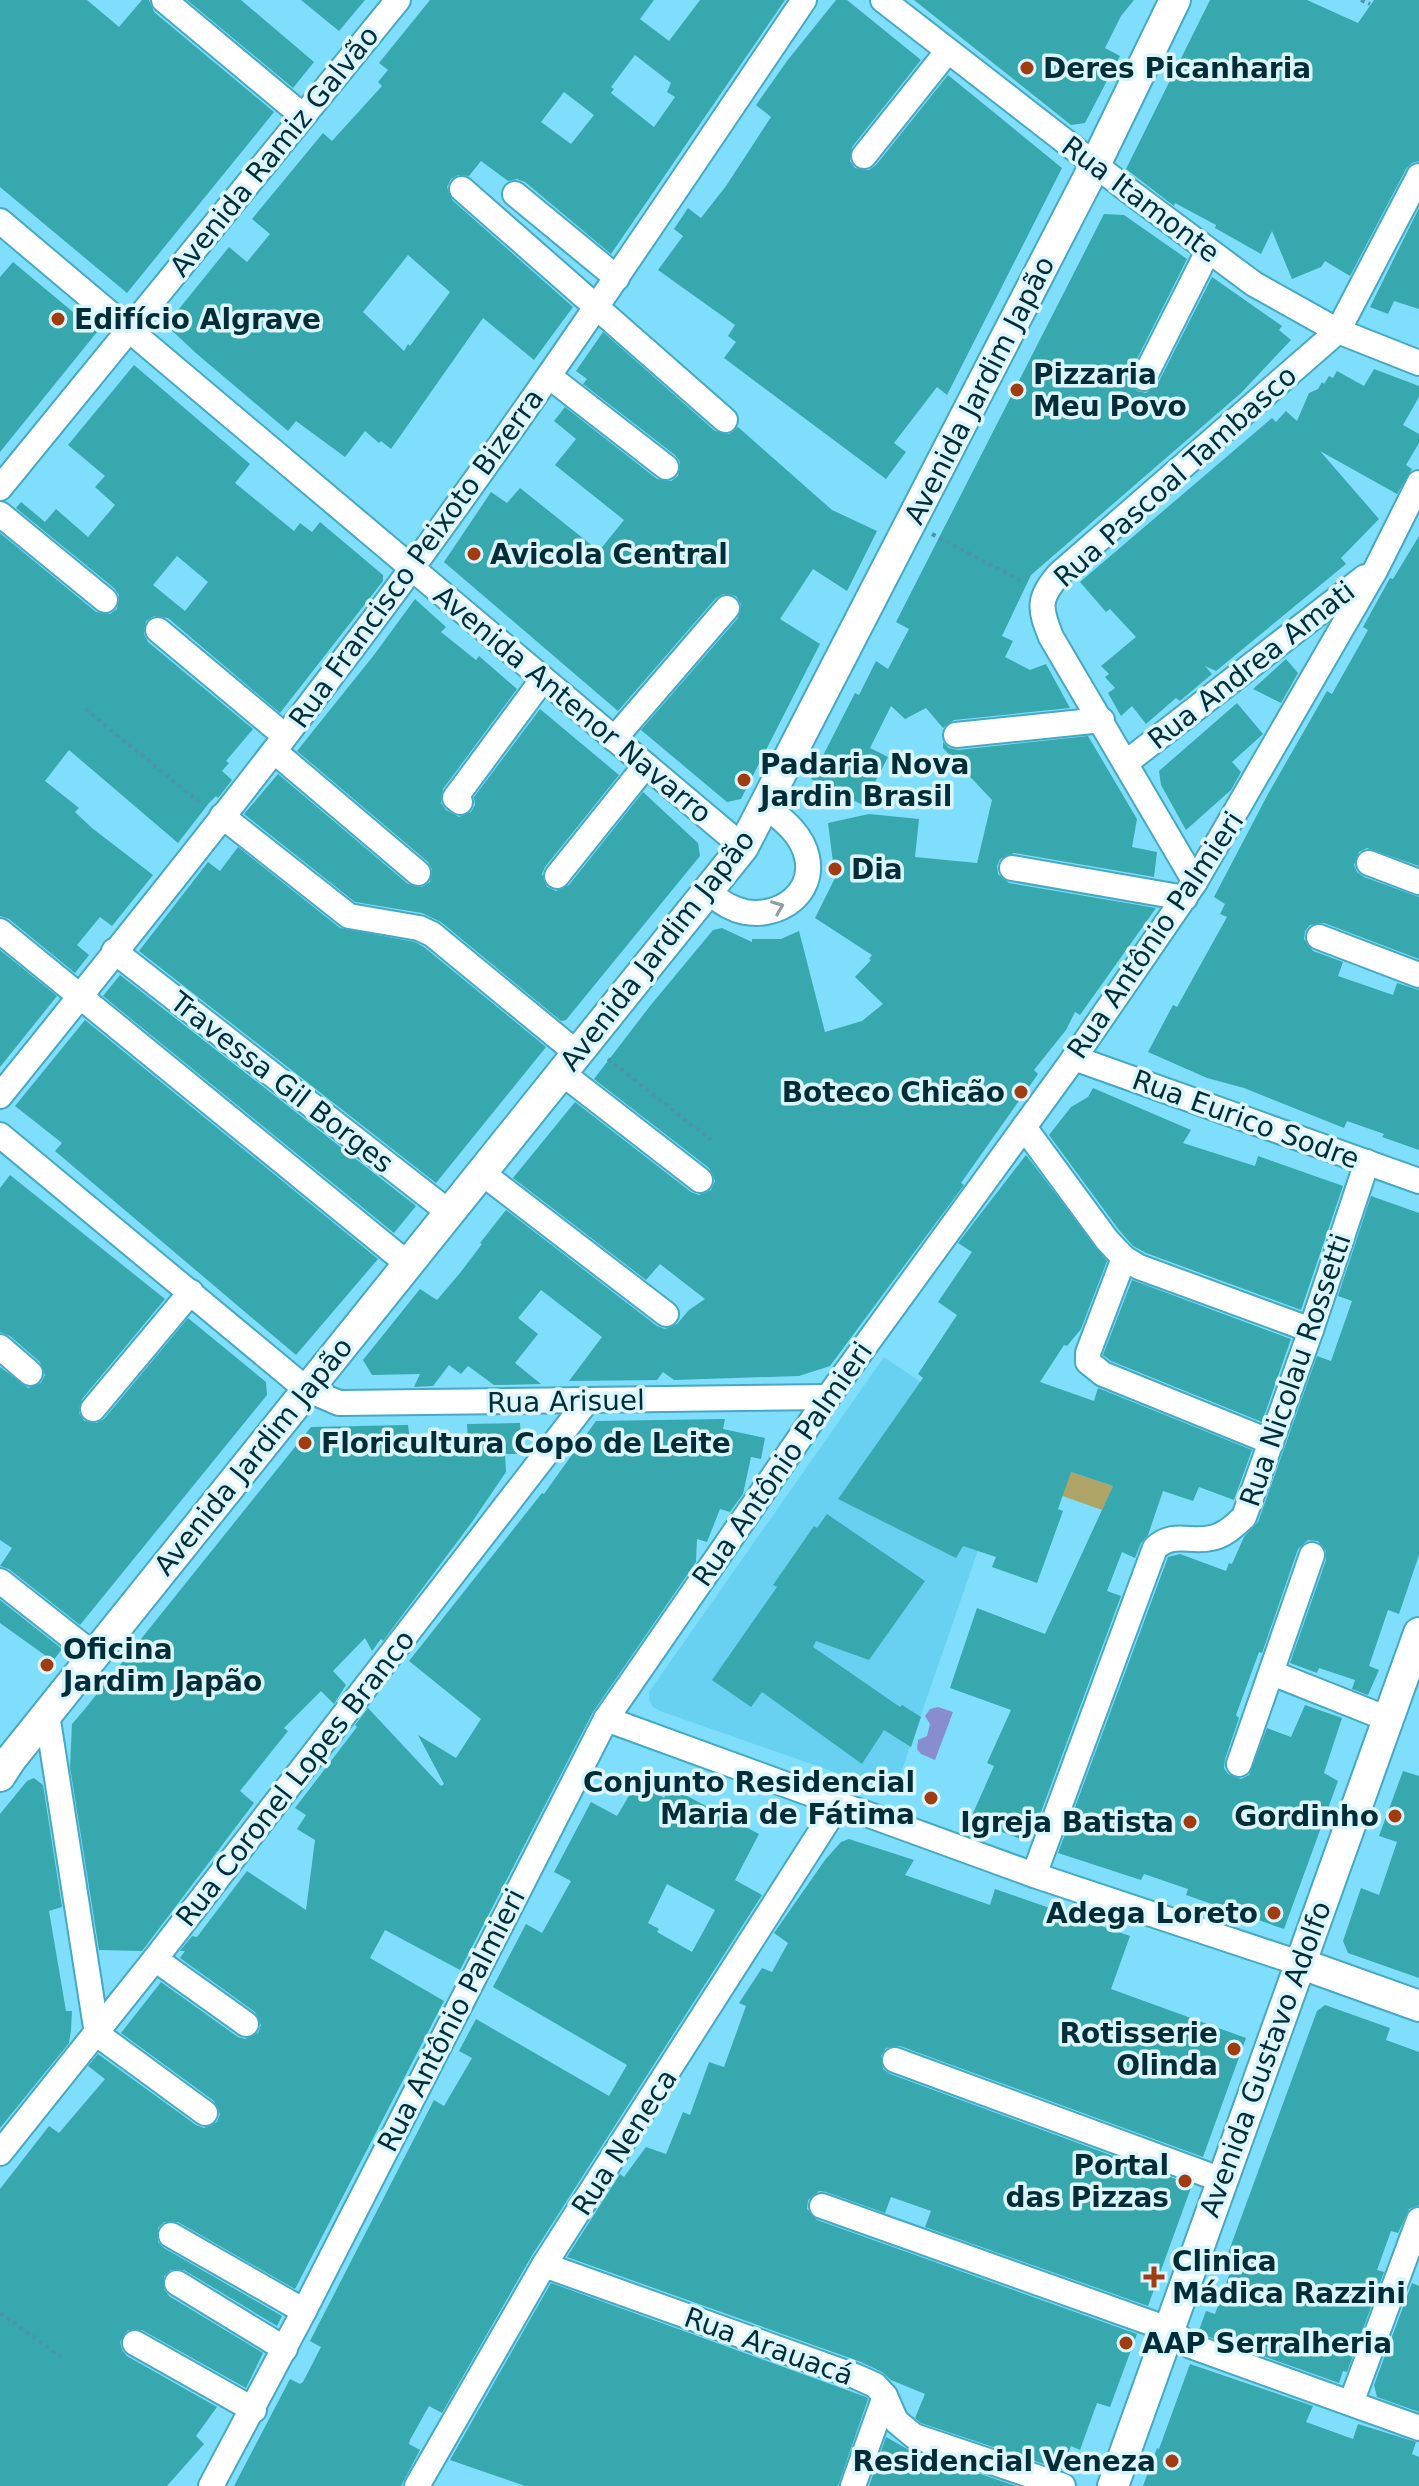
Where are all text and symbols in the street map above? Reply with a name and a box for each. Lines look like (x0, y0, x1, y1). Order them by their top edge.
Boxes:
street label: Avenida Ramiz Galvão (163, 19, 386, 283)
place label: Deres Picanharia (1043, 52, 1311, 85)
marker: Deres Picanharia (1018, 59, 1036, 77)
street label: Rua Itamonte (1055, 129, 1226, 269)
street label: Avenida Jardim Japão (897, 251, 1061, 530)
place label: Edifício Algrave (74, 303, 321, 336)
marker: Edifício Algrave (49, 310, 67, 328)
place label: Pizzaria Meu Povo (1033, 358, 1187, 423)
street label: Rua Pascoal Tambasco (1047, 359, 1303, 594)
marker: Pizzaria Meu Povo (1008, 381, 1026, 399)
street label: Rua Francisco Peixoto Bizerra (282, 382, 551, 734)
place label: Avicola Central (490, 538, 728, 571)
marker: Avicola Central (465, 545, 483, 563)
street label: Rua Andrea Amati (1141, 574, 1361, 756)
street label: Avenida Antenor Navarro (427, 579, 718, 830)
place label: Padaria Nova Jardin Brasil (758, 748, 969, 813)
marker: Padaria Nova Jardin Brasil (735, 771, 753, 789)
street label: Rua Antônio Palmieri (1060, 806, 1250, 1065)
street label: Avenida Jardim Japão (553, 823, 762, 1077)
place label: Dia (851, 853, 903, 886)
marker: Dia (826, 860, 844, 878)
one-way arrow (771, 900, 785, 917)
street label: Travessa Gil Borges (163, 984, 400, 1180)
street label: Rua Eurico Sodre (1128, 1063, 1364, 1176)
place label: Boteco Chicão (782, 1076, 1005, 1109)
marker: Boteco Chicão (1012, 1083, 1030, 1101)
street label: Rua Nicolau Rossetti (1233, 1229, 1358, 1511)
street label: Avenida Jardim Japão (147, 1331, 359, 1582)
street label: Rua Antônio Palmieri (686, 1336, 879, 1593)
street label: Rua Arisuel (487, 1384, 645, 1419)
place label: Floricultura Copo de Leite (321, 1427, 731, 1460)
marker: Floricultura Copo de Leite (296, 1434, 314, 1452)
street label: Rua Coronel Lopes Branco (169, 1623, 421, 1933)
place label: Oficina Jardim Japão (61, 1633, 262, 1698)
marker: Oficina Jardim Japão (38, 1656, 56, 1674)
place label: Conjunto Residencial Maria de Fátima (583, 1766, 915, 1831)
marker: Conjunto Residencial Maria de Fátima (922, 1789, 940, 1807)
place label: Gordinho (1234, 1800, 1379, 1833)
place label: Igreja Batista (960, 1806, 1174, 1839)
marker: Gordinho (1386, 1807, 1404, 1825)
marker: Igreja Batista (1181, 1813, 1199, 1831)
street label: Rua Antônio Palmieri (371, 1883, 532, 2157)
place label: Adega Loreto (1046, 1897, 1258, 1930)
street label: Avenida Gustavo Adolfo (1193, 1897, 1338, 2222)
marker: Adega Loreto (1265, 1904, 1283, 1922)
place label: Rotisserie Olinda (1060, 2017, 1218, 2082)
marker: Rotisserie Olinda (1225, 2040, 1243, 2058)
street label: Rua Neneca (565, 2063, 684, 2222)
place label: Portal das Pizzas (1005, 2149, 1169, 2214)
marker: Portal das Pizzas (1176, 2172, 1194, 2190)
place label: Clinica Mádica Razzini (1172, 2245, 1406, 2310)
marker: Clinica Mádica Razzini (1143, 2266, 1165, 2288)
street label: Rua Arauacá (680, 2301, 858, 2392)
place label: AAP Serralheria (1142, 2327, 1392, 2360)
marker: AAP Serralheria (1117, 2334, 1135, 2352)
place label: Residencial Veneza (853, 2445, 1156, 2478)
marker: Residencial Veneza (1163, 2452, 1181, 2470)

